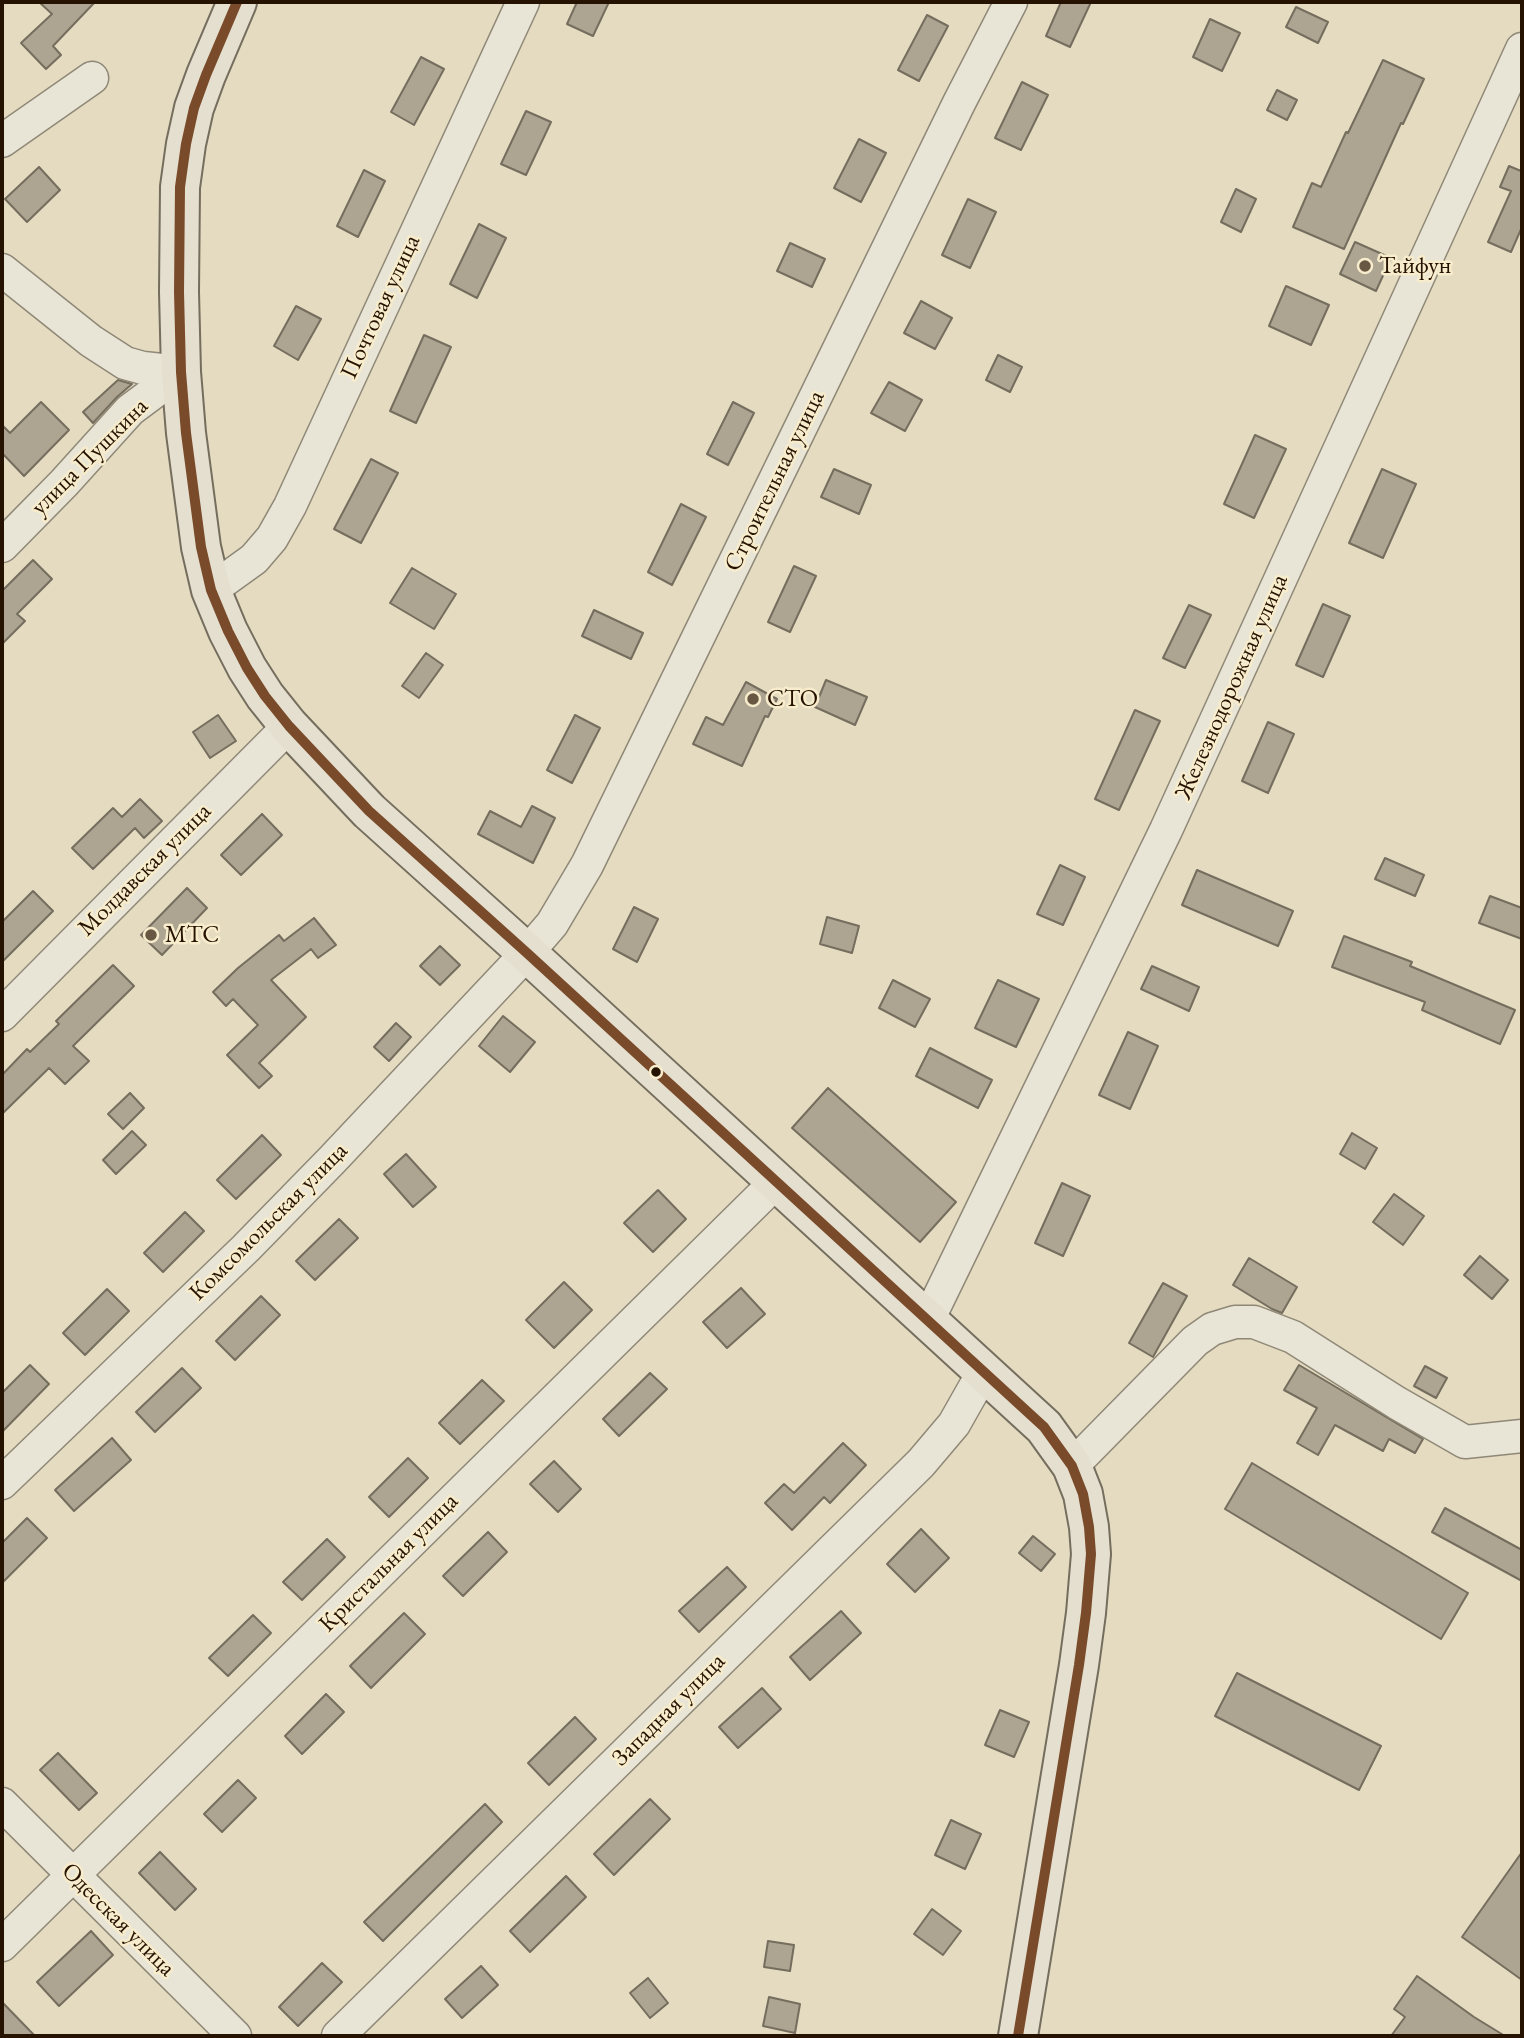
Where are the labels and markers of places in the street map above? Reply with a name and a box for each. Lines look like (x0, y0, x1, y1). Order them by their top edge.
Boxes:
place label: Тайфун (1379, 252, 1451, 280)
marker: Тайфун (1357, 258, 1373, 274)
place label: СТО (767, 685, 818, 713)
marker: СТО (745, 691, 761, 707)
place label: МТС (165, 921, 219, 949)
marker: МТС (143, 927, 159, 943)
unlabelled marker (649, 1065, 663, 1079)

